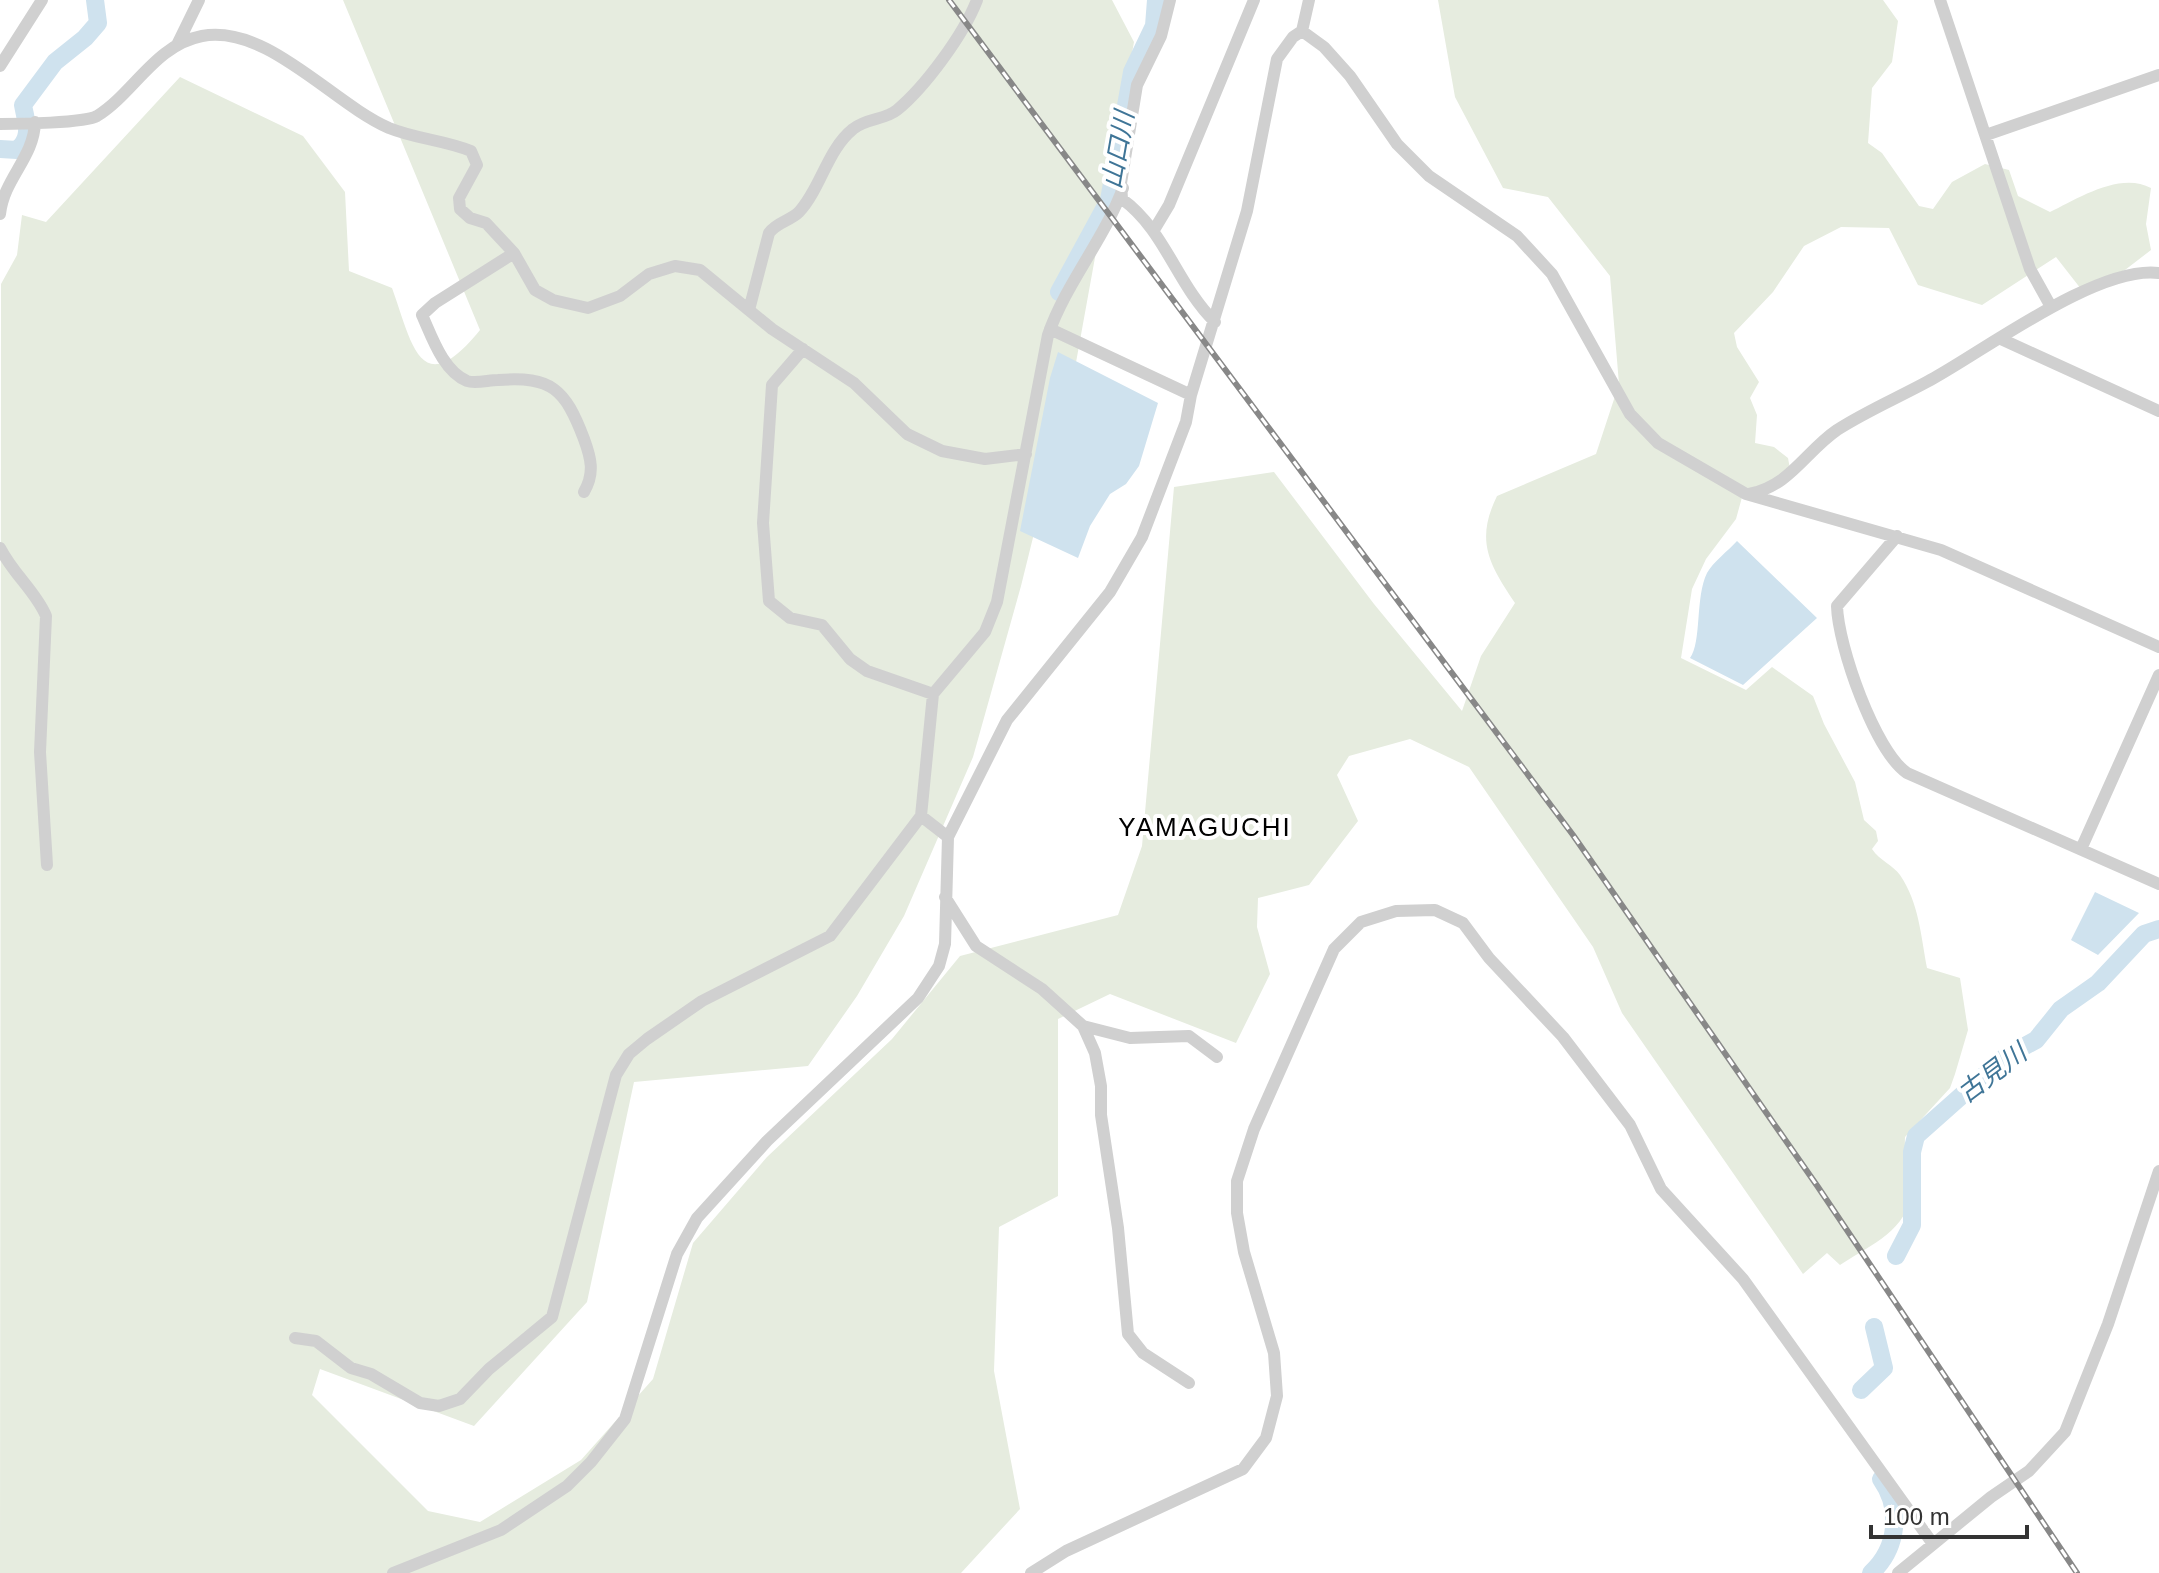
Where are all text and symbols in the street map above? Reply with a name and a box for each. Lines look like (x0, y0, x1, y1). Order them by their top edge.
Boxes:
water label: 山口川 (1096, 106, 1140, 191)
district label: YAMAGUCHI (1118, 812, 1292, 842)
water label: 古見川 (1952, 1036, 2035, 1108)
scale bar (1871, 1489, 2027, 1539)
text: 100 m (1883, 1503, 1950, 1530)

